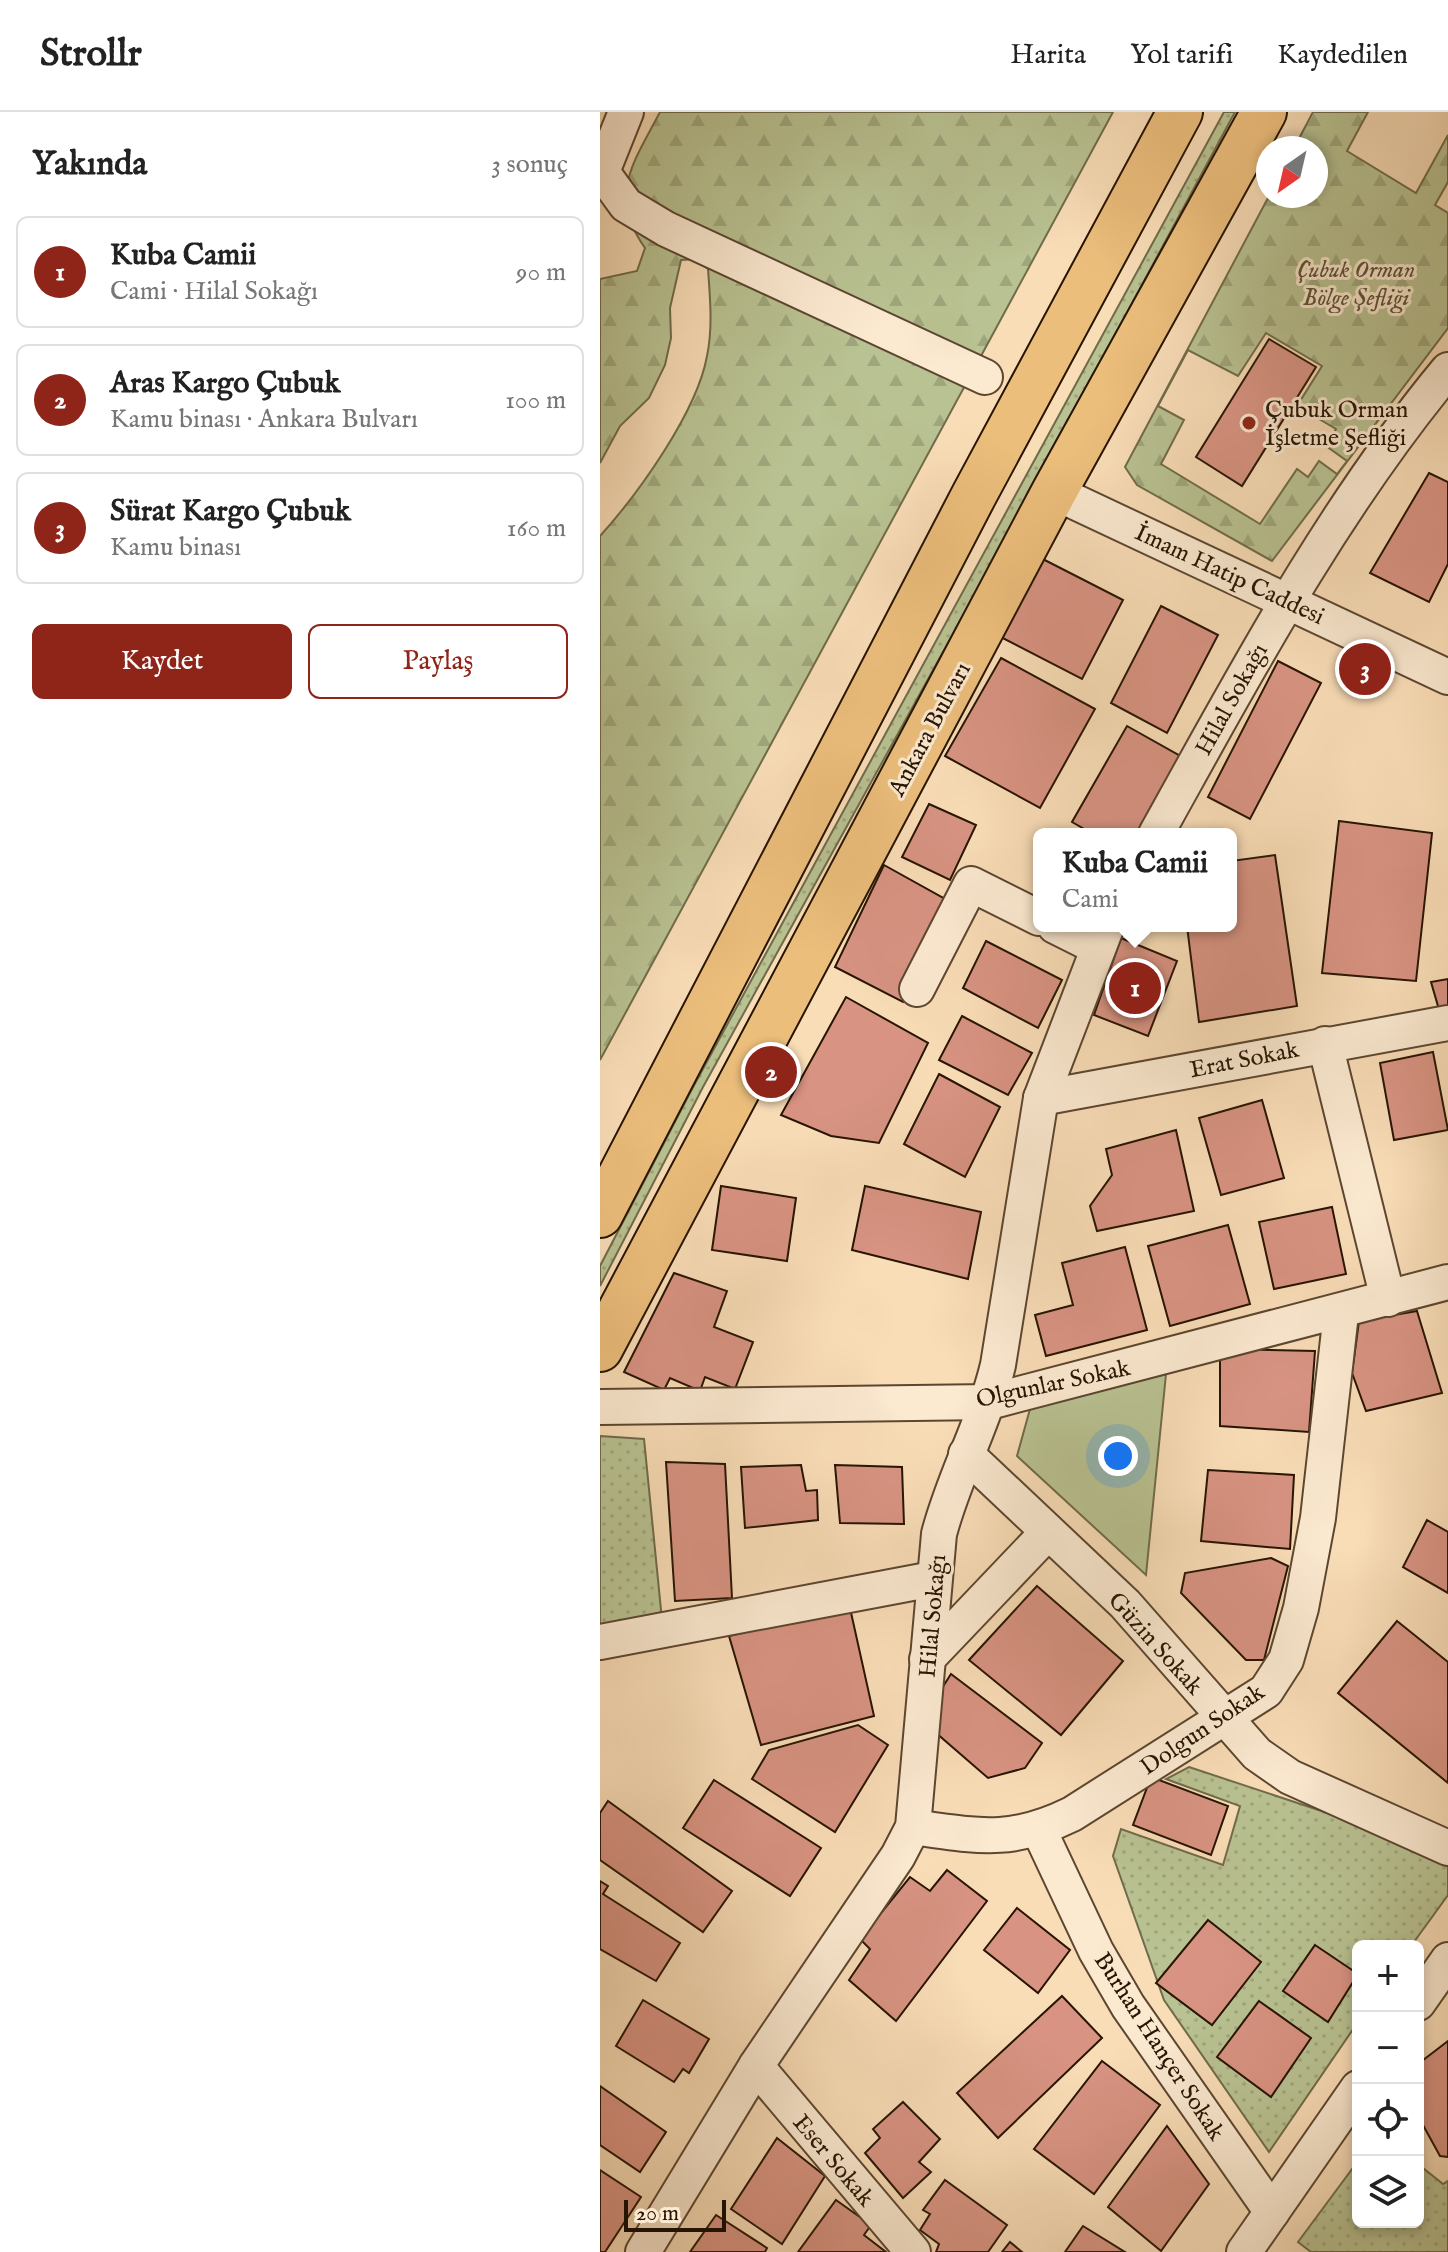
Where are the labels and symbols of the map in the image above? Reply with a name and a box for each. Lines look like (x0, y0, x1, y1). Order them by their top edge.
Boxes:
north arrow (1256, 136, 1328, 208)
park label: Çubuk Orman Bölge Şefliği (1297, 255, 1415, 314)
place label: Çubuk Orman İşletme Şefliği (1265, 395, 1408, 454)
marker: Çubuk Orman İşletme Şefliği (1240, 414, 1258, 432)
street label: İmam Hatip Caddesi (1130, 518, 1329, 633)
street label: Hilal Sokağı (1189, 638, 1276, 761)
pin: 3 (1339, 639, 1391, 699)
street label: Ankara Bulvarı (882, 657, 979, 803)
pin: 1 (1109, 958, 1161, 1018)
street label: Erat Sokak (1187, 1035, 1302, 1086)
pin: 2 (745, 1042, 797, 1102)
street label: Olgunlar Sokak (973, 1353, 1133, 1416)
your location (1098, 1436, 1138, 1476)
street label: Hilal Sokağı (913, 1553, 954, 1679)
street label: Güzin Sokak (1100, 1586, 1209, 1702)
street label: Dolgun Sokak (1135, 1677, 1271, 1783)
street label: Burhan Hançer Sokak (1086, 1947, 1231, 2147)
street label: Eser Sokak (785, 2108, 881, 2214)
scale bar (624, 2196, 726, 2232)

